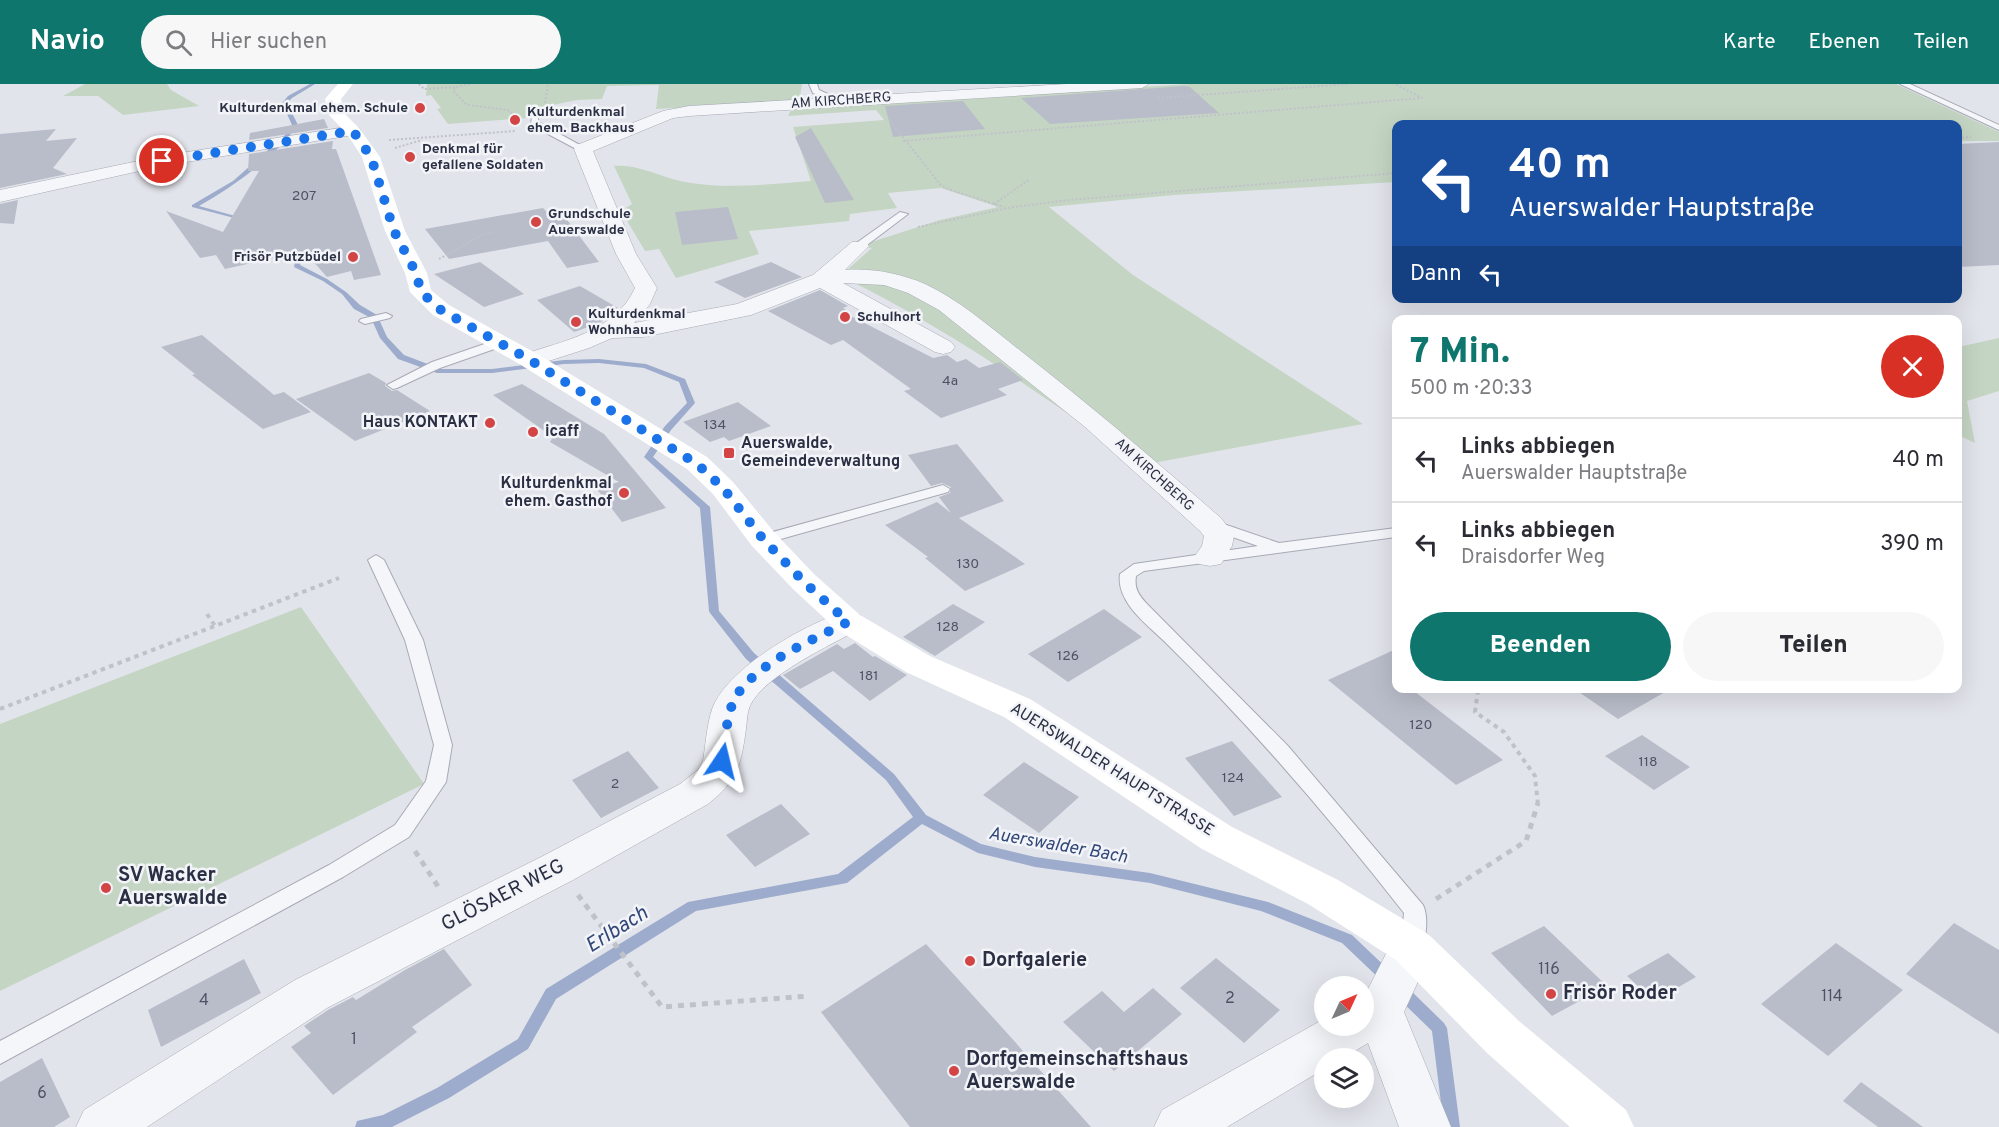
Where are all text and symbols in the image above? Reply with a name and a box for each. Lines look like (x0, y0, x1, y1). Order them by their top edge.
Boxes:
search box (141, 15, 561, 69)
text: Navio (30, 24, 105, 60)
icon: search (162, 26, 195, 59)
text: Hier suchen (210, 29, 327, 56)
text: Karte (1723, 29, 1775, 56)
text: Ebenen (1808, 29, 1880, 56)
text: Teilen (1913, 29, 1969, 56)
street label: AM KIRCHBERG (790, 89, 892, 113)
place label: Kulturdenkmal ehem. Schule (219, 100, 408, 117)
marker: Kulturdenkmal ehem. Schule (413, 101, 427, 115)
place label: Kulturdenkmal ehem. Backhaus (527, 104, 635, 137)
marker: Kulturdenkmal ehem. Backhaus (508, 113, 522, 127)
pin (136, 135, 187, 186)
text: 40 m (1509, 140, 1611, 193)
place label: Denkmal für gefallene Soldaten (422, 141, 544, 174)
icon: arrive (145, 144, 178, 177)
icon: left (1410, 144, 1488, 222)
marker: Denkmal für gefallene Soldaten (403, 150, 417, 164)
house number: 207 (292, 188, 316, 205)
text: Auerswalder Hauptstraße (1509, 192, 1815, 226)
place label: Grundschule Auerswalde (548, 206, 631, 239)
marker: Grundschule Auerswalde (529, 215, 543, 229)
place label: Frisör Putzbüdel (234, 249, 341, 266)
marker: Frisör Putzbüdel (346, 250, 360, 264)
icon: left (1474, 258, 1507, 291)
text: Dann (1410, 261, 1462, 288)
place label: Kulturdenkmal Wohnhaus (588, 306, 686, 339)
place label: Schulhort (857, 309, 921, 326)
marker: Schulhort (838, 310, 852, 324)
marker: Kulturdenkmal Wohnhaus (569, 315, 583, 329)
text: 7 Min. (1410, 330, 1510, 376)
button: close (1881, 335, 1944, 398)
house number: 4a (942, 373, 958, 390)
text: 500 m · 20:33 (1410, 376, 1533, 402)
place label: Haus KONTAKT (363, 413, 478, 433)
marker: Haus KONTAKT (483, 416, 497, 430)
house number: 134 (704, 417, 726, 434)
place label: icaff (545, 422, 579, 442)
marker: icaff (526, 425, 540, 439)
place label: Auerswalde, Gemeindeverwaltung (741, 434, 900, 472)
text: Links abbiegen (1461, 434, 1615, 461)
street label: AM KIRCHBERG (1111, 435, 1197, 515)
icon: left (1410, 444, 1443, 477)
marker: Auerswalde, Gemeindeverwaltung (722, 446, 736, 460)
text: 40 m (1892, 447, 1944, 474)
text: Auerswalder Hauptstraße (1461, 461, 1687, 487)
place label: Kulturdenkmal ehem. Gasthof (500, 474, 612, 512)
marker: Kulturdenkmal ehem. Gasthof (617, 486, 631, 500)
text: Links abbiegen (1461, 518, 1615, 545)
icon: left (1410, 528, 1443, 561)
text: 390 m (1880, 531, 1944, 558)
text: Draisdorfer Weg (1461, 545, 1605, 571)
house number: 130 (957, 556, 979, 573)
button: Beenden (1410, 612, 1671, 681)
button: Teilen (1683, 612, 1944, 681)
house number: 128 (937, 619, 959, 636)
house number: 126 (1057, 648, 1079, 665)
house number: 181 (860, 668, 878, 685)
street label: AUERSWALDER HAUPTSTRASSE (1006, 699, 1218, 841)
house number: 120 (1410, 717, 1432, 734)
position arrow (690, 729, 754, 793)
house number: 118 (1639, 754, 1658, 771)
house number: 124 (1222, 770, 1244, 787)
house number: 2 (611, 776, 619, 793)
water label: Auerswalder Bach (987, 822, 1129, 870)
street label: GLÖSAER WEG (437, 853, 569, 938)
place label: SV Wacker Auerswalde (118, 863, 227, 912)
marker: SV Wacker Auerswalde (99, 881, 113, 895)
water label: Erlbach (581, 900, 654, 960)
place label: Dorfgalerie (982, 948, 1087, 974)
marker: Dorfgalerie (963, 954, 977, 968)
house number: 116 (1538, 960, 1560, 980)
north arrow (1314, 976, 1374, 1036)
map controls (1314, 976, 1374, 1108)
place label: Frisör Roder (1563, 981, 1678, 1007)
marker: Frisör Roder (1544, 987, 1558, 1001)
house number: 114 (1821, 987, 1843, 1007)
house number: 2 (1225, 989, 1235, 1009)
house number: 4 (199, 991, 209, 1011)
house number: 1 (351, 1030, 357, 1050)
place label: Dorfgemeinschaftshaus Auerswalde (966, 1047, 1189, 1096)
button: layers (1314, 1048, 1374, 1108)
marker: Dorfgemeinschaftshaus Auerswalde (947, 1064, 961, 1078)
house number: 6 (37, 1084, 47, 1104)

